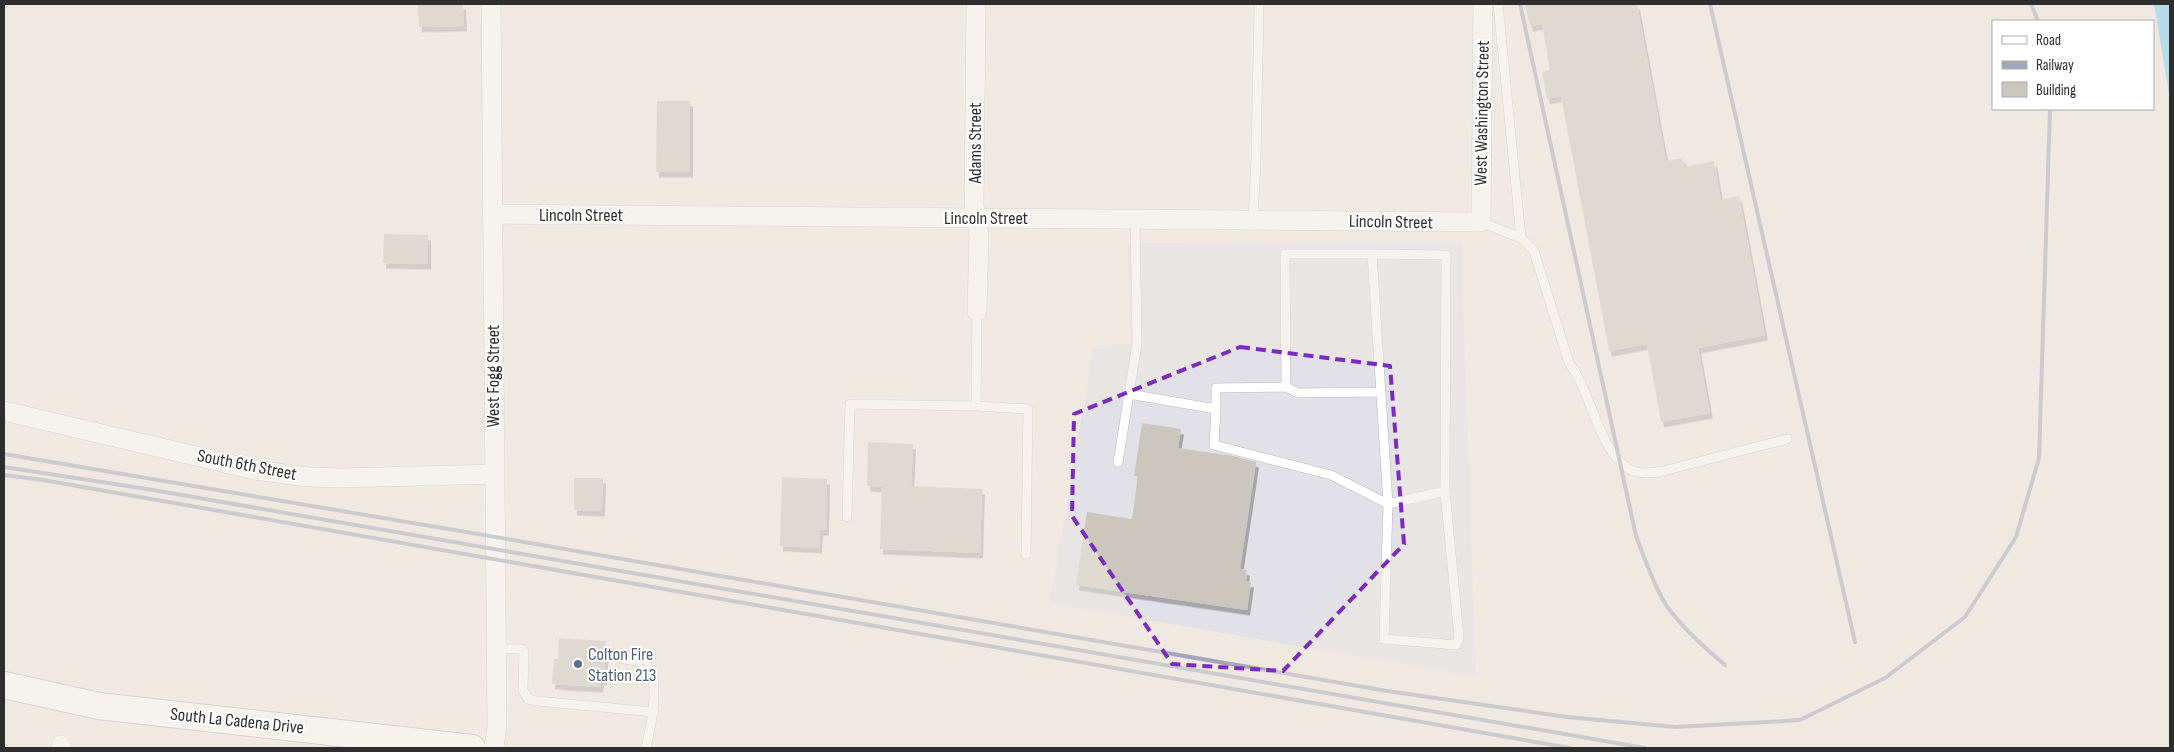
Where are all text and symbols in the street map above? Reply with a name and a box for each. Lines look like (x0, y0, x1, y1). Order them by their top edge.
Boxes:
legend (1992, 20, 2154, 110)
text: Road (2036, 31, 2061, 50)
street label: West Washington Street (1470, 40, 1494, 186)
text: Railway (2036, 56, 2074, 75)
text: Building (2036, 81, 2076, 100)
street label: Adams Street (965, 102, 986, 184)
street label: Lincoln Street (539, 205, 624, 226)
street label: Lincoln Street (944, 208, 1029, 229)
street label: Lincoln Street (1349, 211, 1434, 233)
street label: West Fogg Street (483, 324, 504, 427)
street label: South 6th Street (196, 445, 299, 485)
place label: Colton Fire Station 213 (588, 644, 656, 686)
marker: Colton Fire Station 213 (572, 658, 584, 670)
street label: South La Cadena Drive (169, 704, 305, 738)

